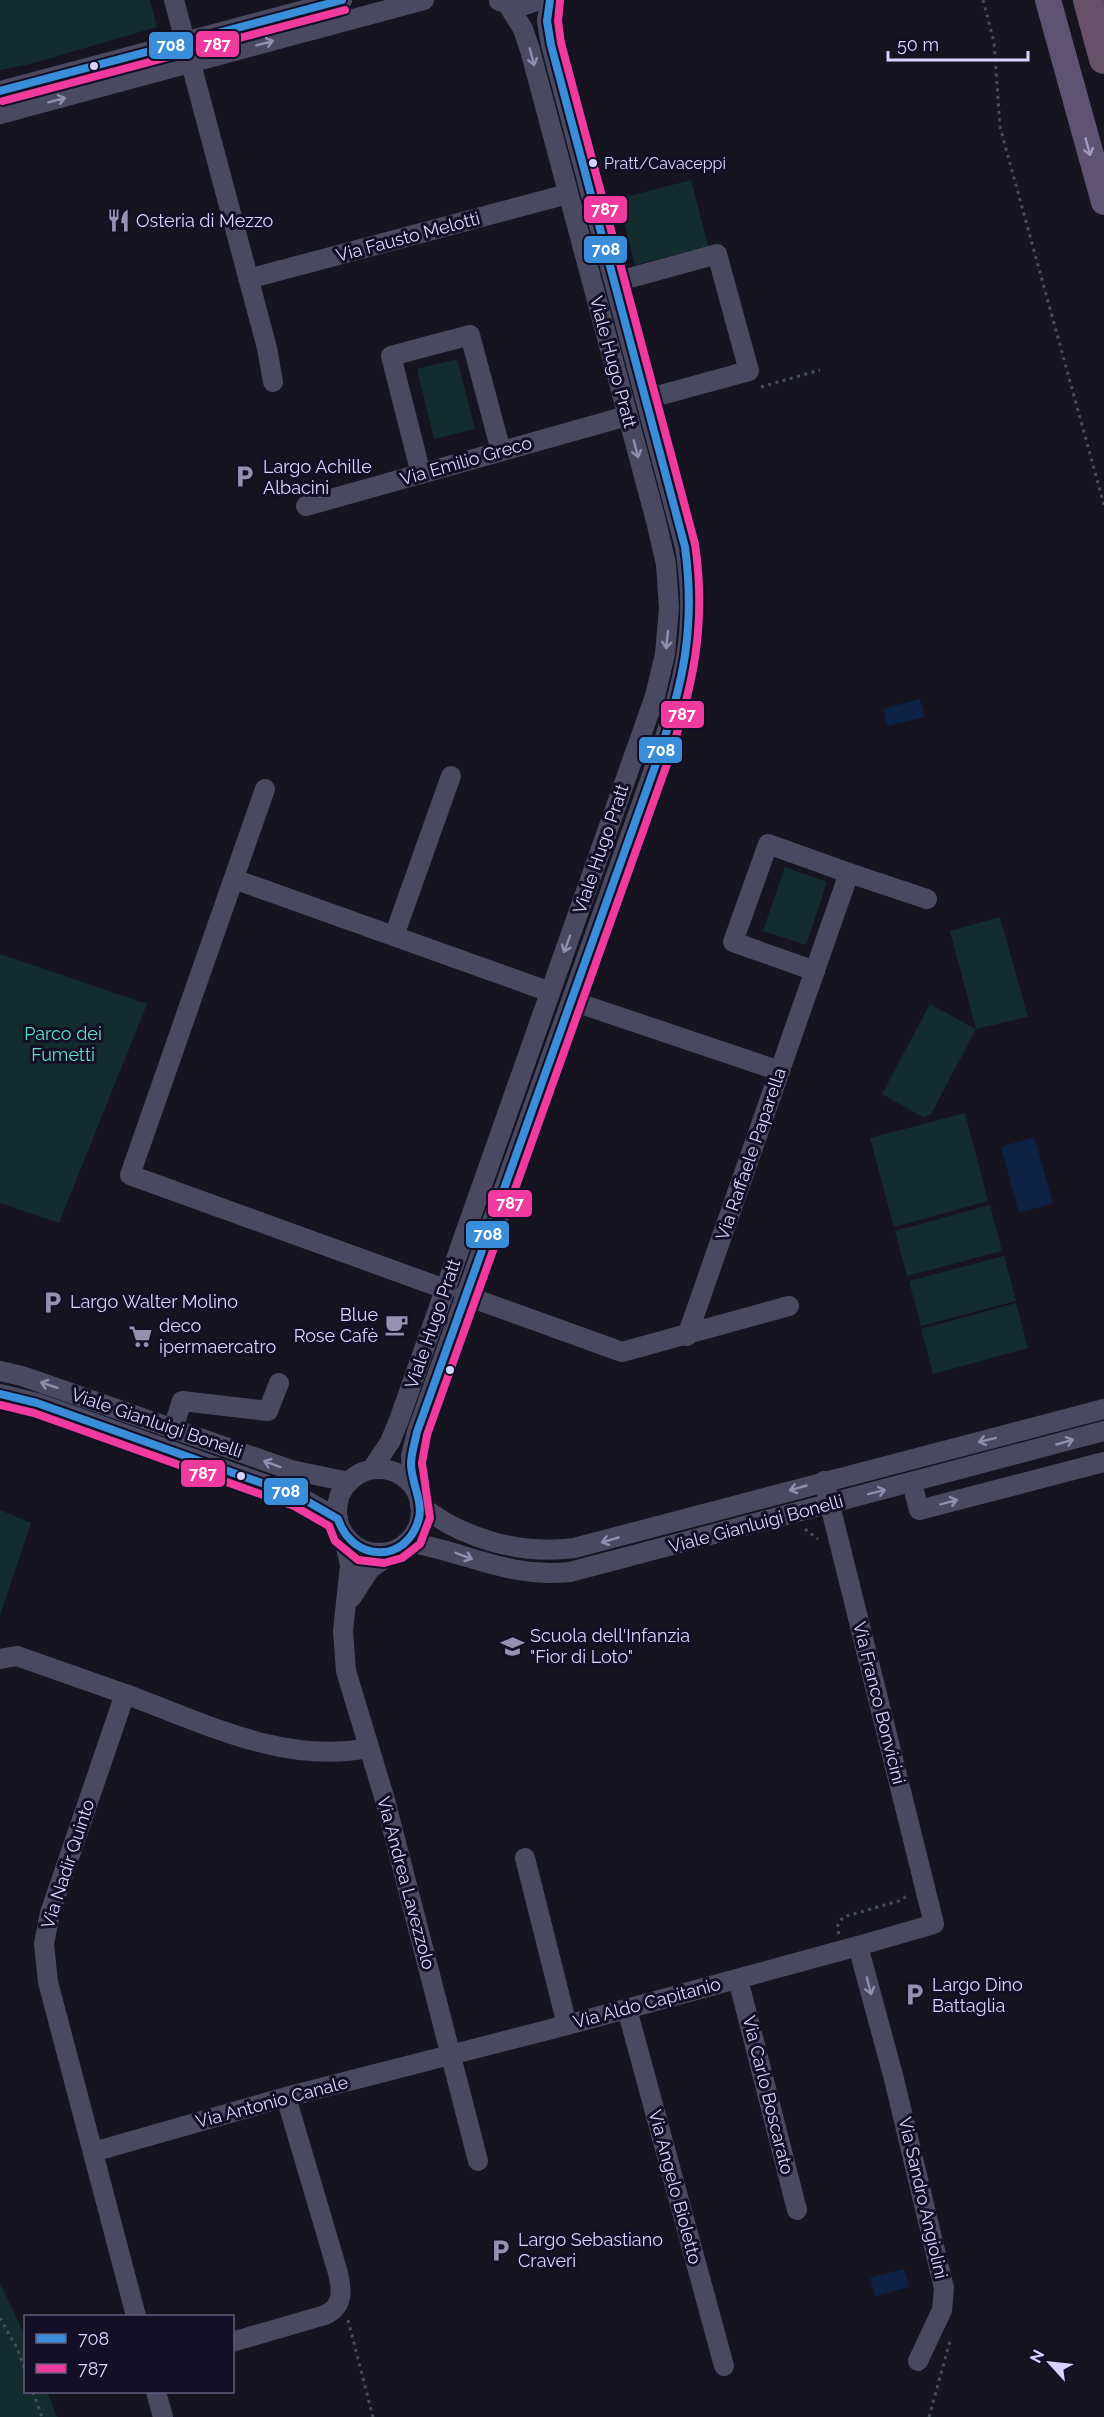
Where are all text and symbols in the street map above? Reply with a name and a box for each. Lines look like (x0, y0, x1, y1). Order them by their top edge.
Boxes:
scale bar (888, 24, 1028, 62)
line badge: 787 (195, 30, 240, 58)
line badge: 708 (148, 31, 194, 60)
text: 50 m (897, 34, 939, 55)
text: 787 (203, 35, 231, 54)
text: 708 (157, 36, 185, 55)
one-way arrow (255, 37, 274, 49)
one-way arrow (527, 48, 538, 67)
unlabelled marker (88, 60, 100, 72)
one-way arrow (47, 94, 66, 105)
one-way arrow (1083, 137, 1095, 156)
place label: Pratt/Cavaceppi (604, 154, 726, 173)
marker: Pratt/Cavaceppi (587, 157, 599, 169)
line badge: 787 (583, 195, 628, 224)
text: 787 (591, 200, 619, 219)
street label: Via Fausto Melotti (334, 207, 482, 266)
restaurant icon: Osteria di Mezzo (105, 208, 131, 234)
place label: Osteria di Mezzo (136, 210, 274, 231)
line badge: 708 (583, 235, 628, 264)
text: 708 (592, 240, 620, 259)
street label: Viale Hugo Pratt (586, 294, 641, 430)
street label: Via Emilio Greco (398, 432, 534, 489)
one-way arrow (631, 439, 642, 458)
place label: Largo Achille Albacini (263, 456, 372, 498)
parking icon: Largo Achille Albacini (232, 464, 258, 490)
one-way arrow (661, 629, 672, 649)
line badge: 787 (660, 700, 705, 729)
text: 787 (668, 705, 696, 724)
line badge: 708 (638, 736, 683, 764)
text: 708 (647, 741, 675, 760)
street label: Viale Hugo Pratt (569, 781, 633, 916)
one-way arrow (561, 935, 572, 953)
park label: Parco dei Fumetti (24, 1023, 102, 1065)
street label: Via Raffaele Paparella (711, 1065, 790, 1243)
line badge: 787 (487, 1189, 533, 1218)
text: 787 (496, 1194, 524, 1213)
line badge: 708 (465, 1220, 510, 1249)
text: 708 (474, 1225, 502, 1244)
street label: Viale Hugo Pratt (401, 1256, 465, 1391)
parking icon: Largo Walter Molino (39, 1289, 65, 1315)
place label: Largo Walter Molino (70, 1291, 238, 1312)
place label: Blue Rose Cafè (294, 1304, 378, 1346)
cafe icon: Blue Rose Cafè (383, 1312, 409, 1338)
place label: deco ipermaercatro (159, 1315, 277, 1357)
supermarket icon: deco ipermaercatro (128, 1323, 154, 1349)
unlabelled marker (444, 1364, 456, 1376)
one-way arrow (40, 1379, 59, 1390)
street label: Viale Gianluigi Bonelli (69, 1383, 246, 1462)
one-way arrow (977, 1435, 996, 1446)
one-way arrow (1055, 1436, 1074, 1448)
one-way arrow (263, 1457, 282, 1468)
line badge: 787 (180, 1459, 226, 1488)
text: 787 (189, 1464, 217, 1483)
unlabelled marker (235, 1470, 247, 1482)
line badge: 708 (263, 1477, 309, 1506)
text: 708 (272, 1482, 300, 1501)
one-way arrow (789, 1483, 808, 1495)
one-way arrow (867, 1486, 886, 1498)
street label: Viale Gianluigi Bonelli (666, 1490, 845, 1557)
one-way arrow (940, 1495, 959, 1507)
one-way arrow (601, 1535, 620, 1546)
one-way arrow (454, 1551, 472, 1562)
street label: Via Franco Bonvicini (849, 1619, 910, 1786)
place label: Scuola dell'Infanzia "Fior di Loto" (530, 1625, 690, 1667)
school or university icon: Scuola dell'Infanzia "Fior di Loto" (499, 1633, 525, 1659)
street label: Via Andrea Lavezzolo (373, 1794, 440, 1972)
street label: Via Nadir Quinto (37, 1796, 98, 1931)
street label: Via Aldo Capitanio (571, 1973, 723, 2032)
place label: Largo Dino Battaglia (932, 1974, 1023, 2016)
one-way arrow (864, 1976, 875, 1995)
parking icon: Largo Dino Battaglia (901, 1982, 927, 2008)
street label: Via Carlo Boscarato (739, 2013, 798, 2177)
street label: Via Antonio Canale (193, 2071, 351, 2132)
street label: Via Angelo Bioletto (645, 2107, 706, 2267)
street label: Via Sandro Angiolini (895, 2115, 952, 2281)
place label: Largo Sebastiano Craveri (518, 2229, 663, 2271)
parking icon: Largo Sebastiano Craveri (487, 2237, 513, 2263)
legend (24, 2315, 234, 2393)
text: 708 (78, 2328, 109, 2349)
north arrow (1020, 2333, 1080, 2393)
text: N (1026, 2347, 1048, 2366)
text: 787 (78, 2358, 108, 2379)

